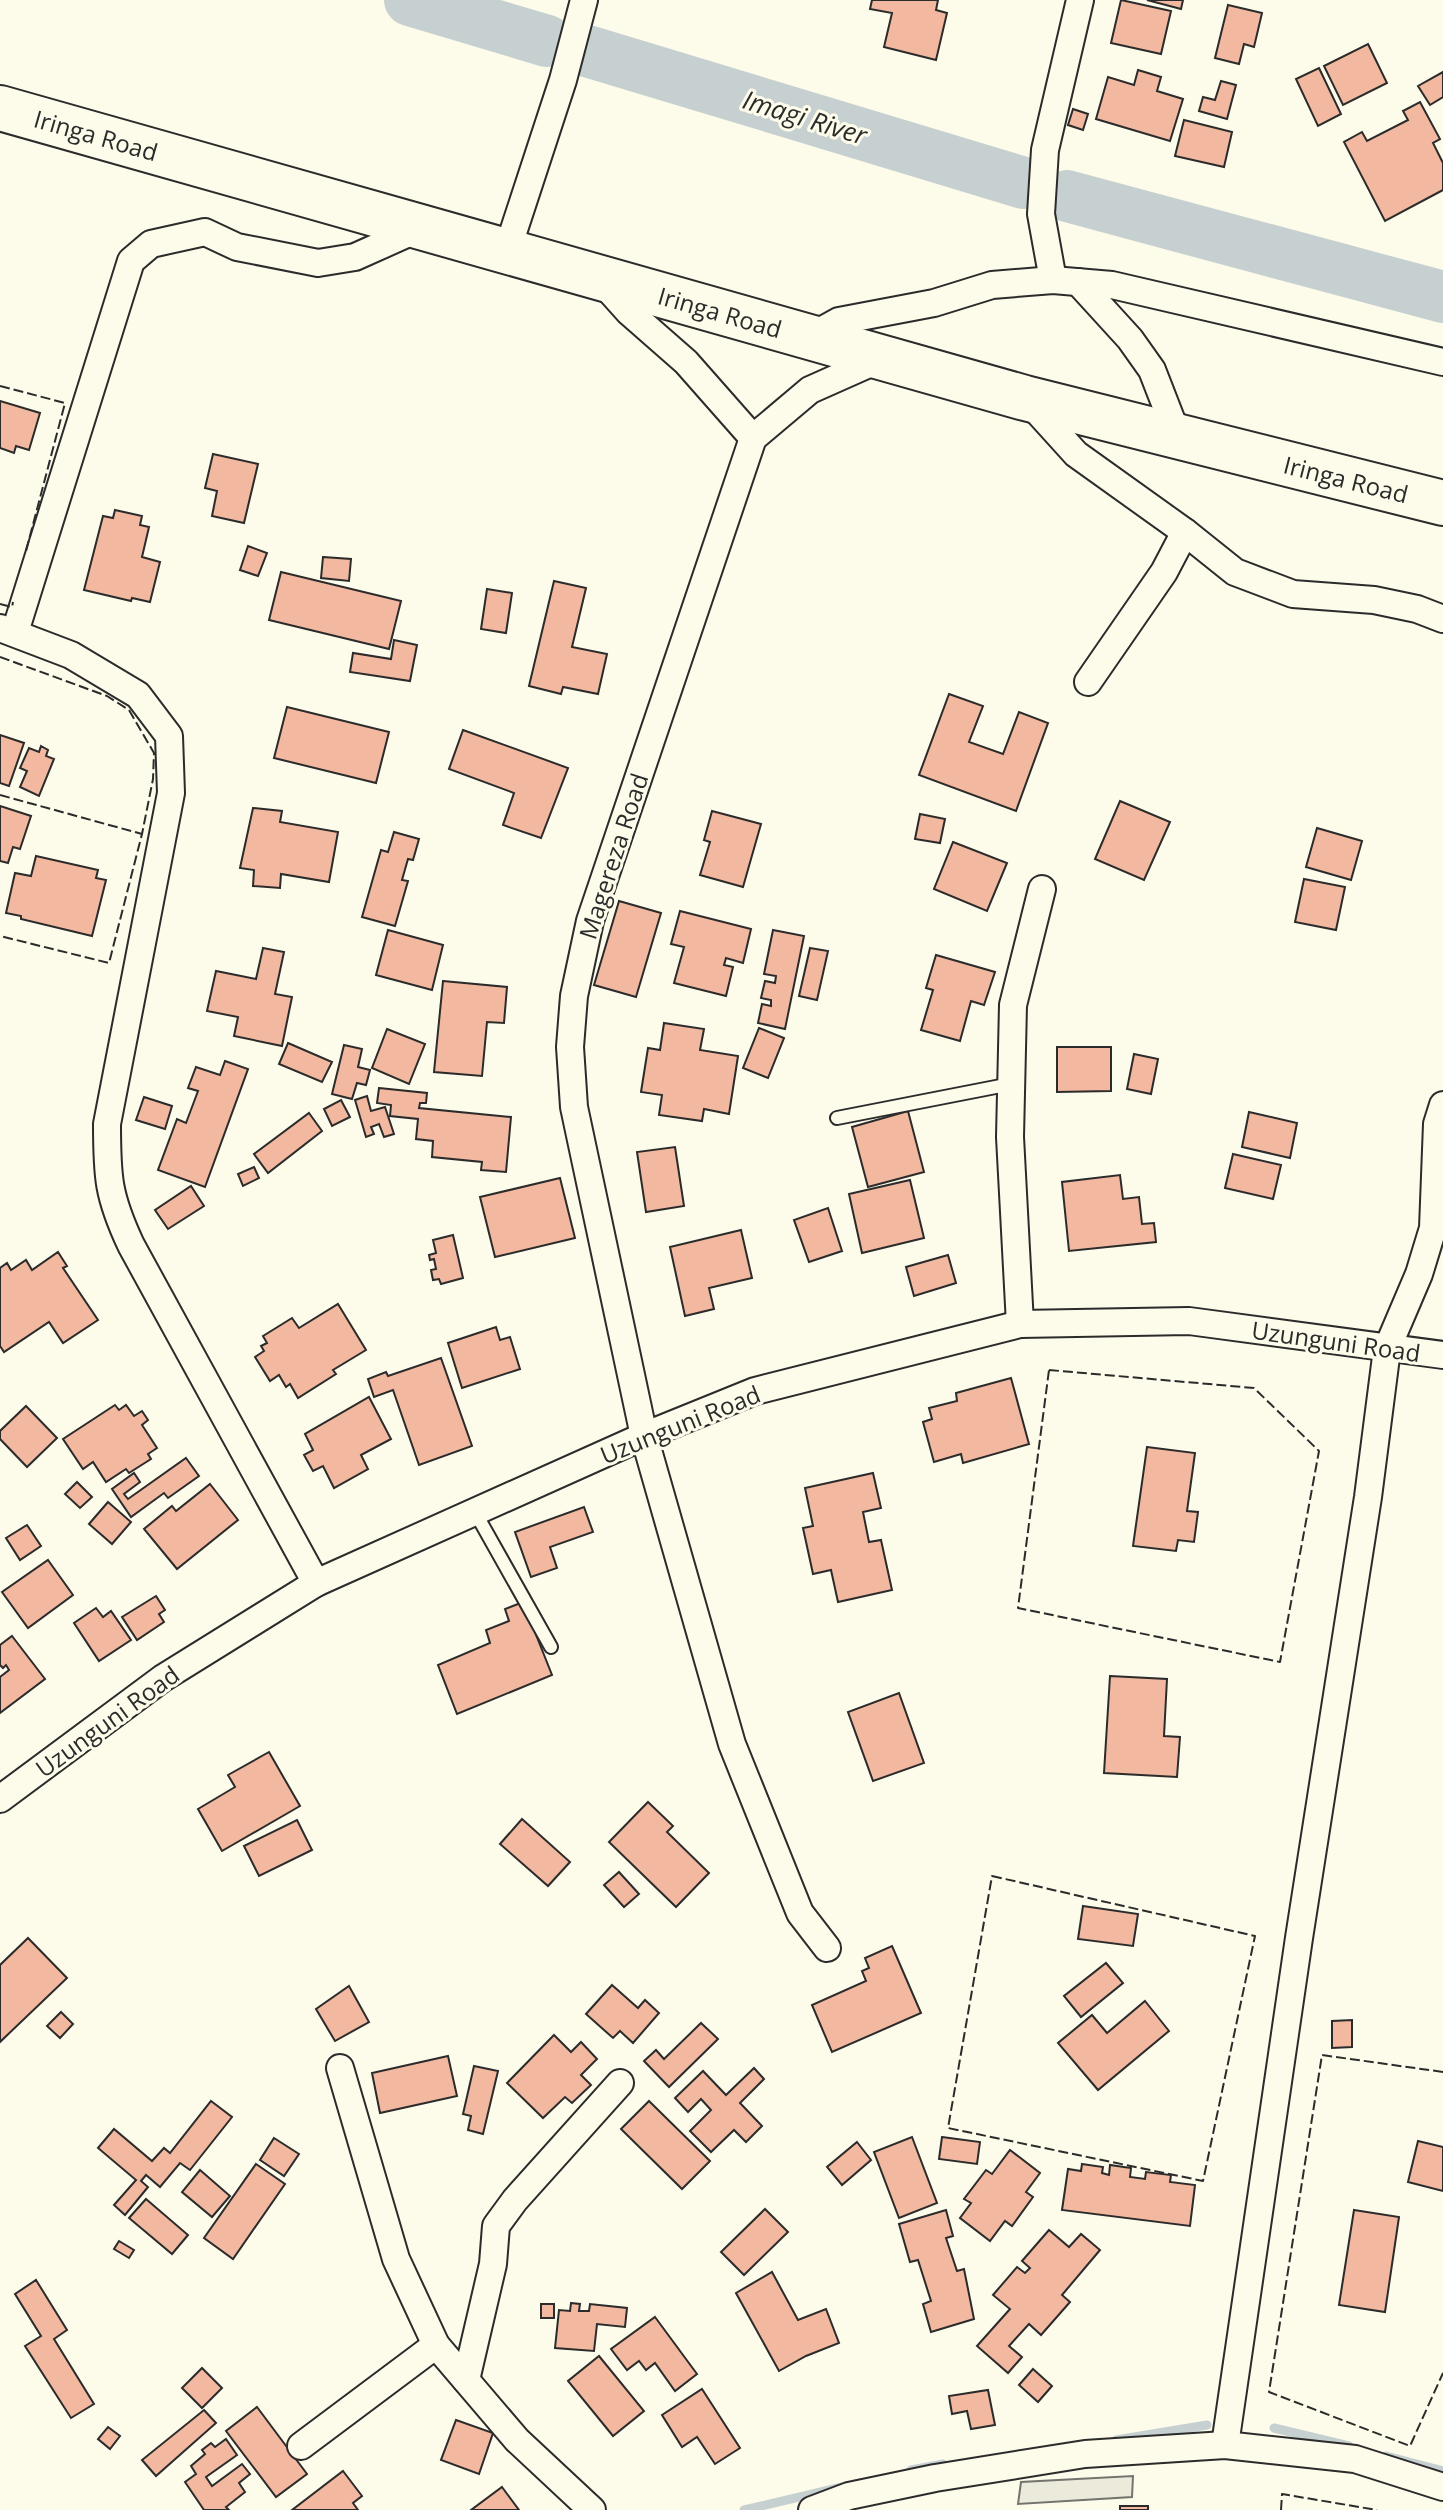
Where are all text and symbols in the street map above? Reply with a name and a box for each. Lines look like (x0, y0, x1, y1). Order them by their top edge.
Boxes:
water label: Imagi River (739, 81, 873, 153)
street label: Iringa Road (30, 102, 162, 168)
street label: Iringa Road (654, 279, 786, 345)
street label: Iringa Road (1280, 448, 1412, 510)
street label: Magereza Road (571, 769, 655, 943)
street label: Uzunguni Road (1249, 1313, 1423, 1369)
street label: Uzunguni Road (595, 1377, 765, 1471)
street label: Uzunguni Road (28, 1658, 186, 1784)

